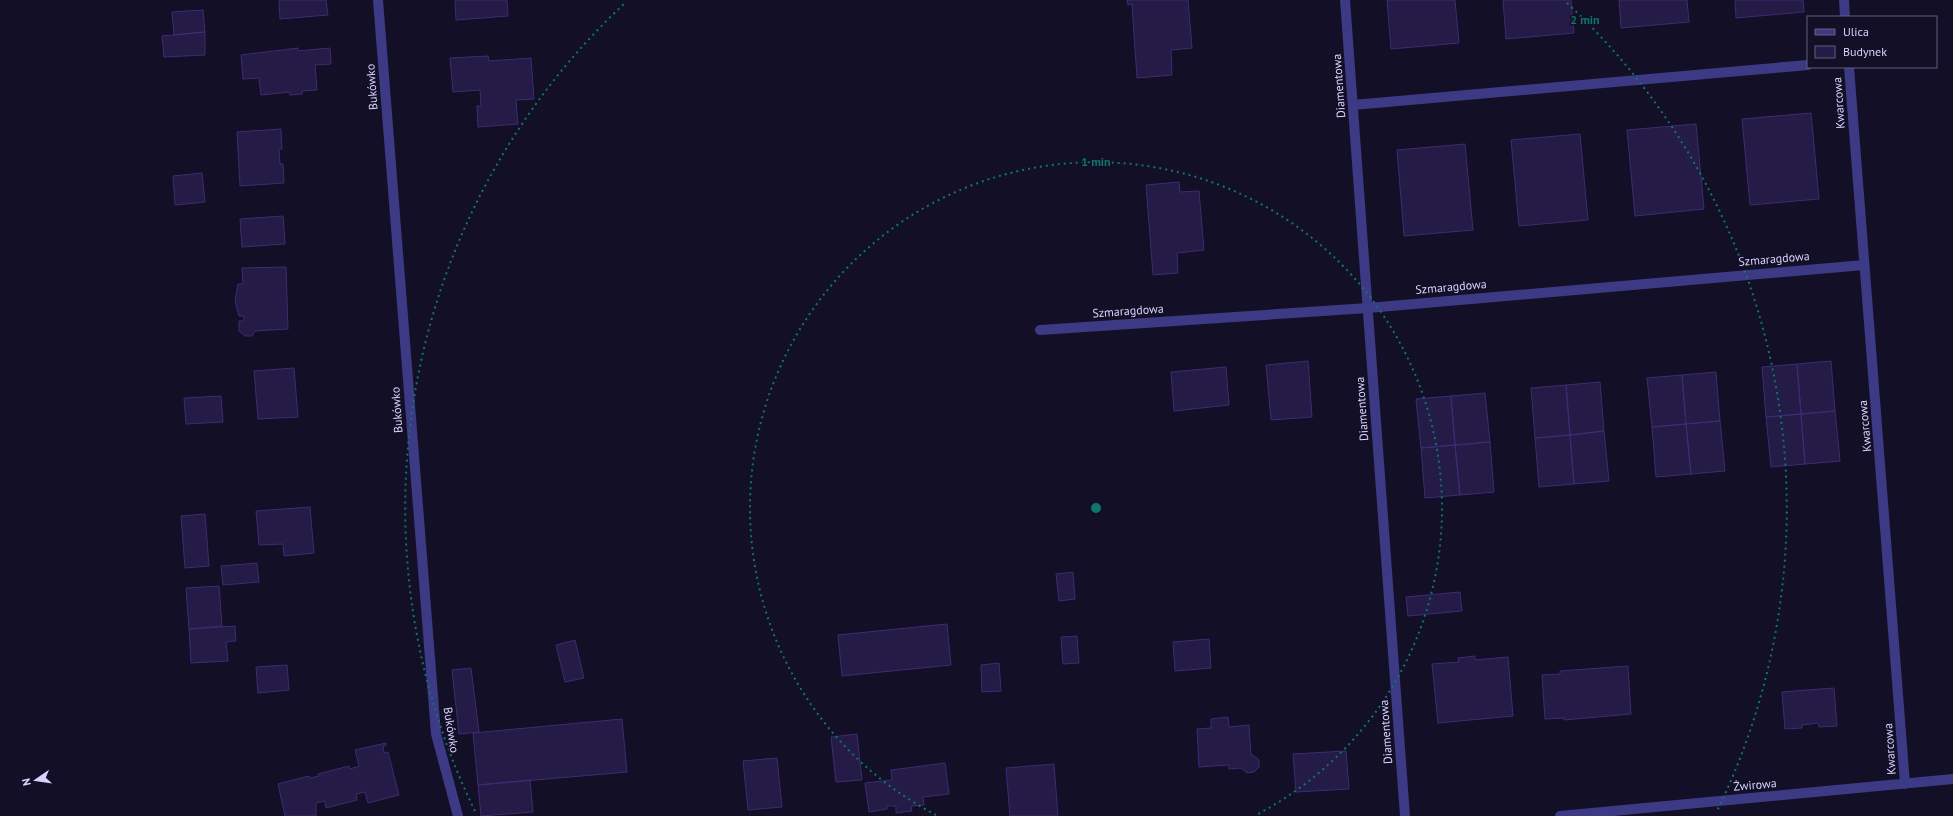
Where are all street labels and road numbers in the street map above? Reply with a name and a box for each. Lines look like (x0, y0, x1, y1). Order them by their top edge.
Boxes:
street label: Diamentowa (1329, 53, 1348, 119)
street label: Bukówko (362, 63, 381, 111)
street label: Kwarcowa (1829, 77, 1848, 129)
street label: Szmaragdowa (1738, 248, 1810, 269)
street label: Szmaragdowa (1415, 276, 1487, 297)
street label: Szmaragdowa (1092, 301, 1164, 320)
street label: Diamentowa (1352, 376, 1371, 442)
street label: Bukówko (387, 386, 406, 434)
street label: Kwarcowa (1855, 400, 1874, 452)
street label: Diamentowa (1376, 699, 1395, 765)
street label: Bukówko (440, 706, 463, 754)
street label: Kwarcowa (1880, 723, 1899, 775)
street label: Żwirowa (1733, 775, 1777, 794)

